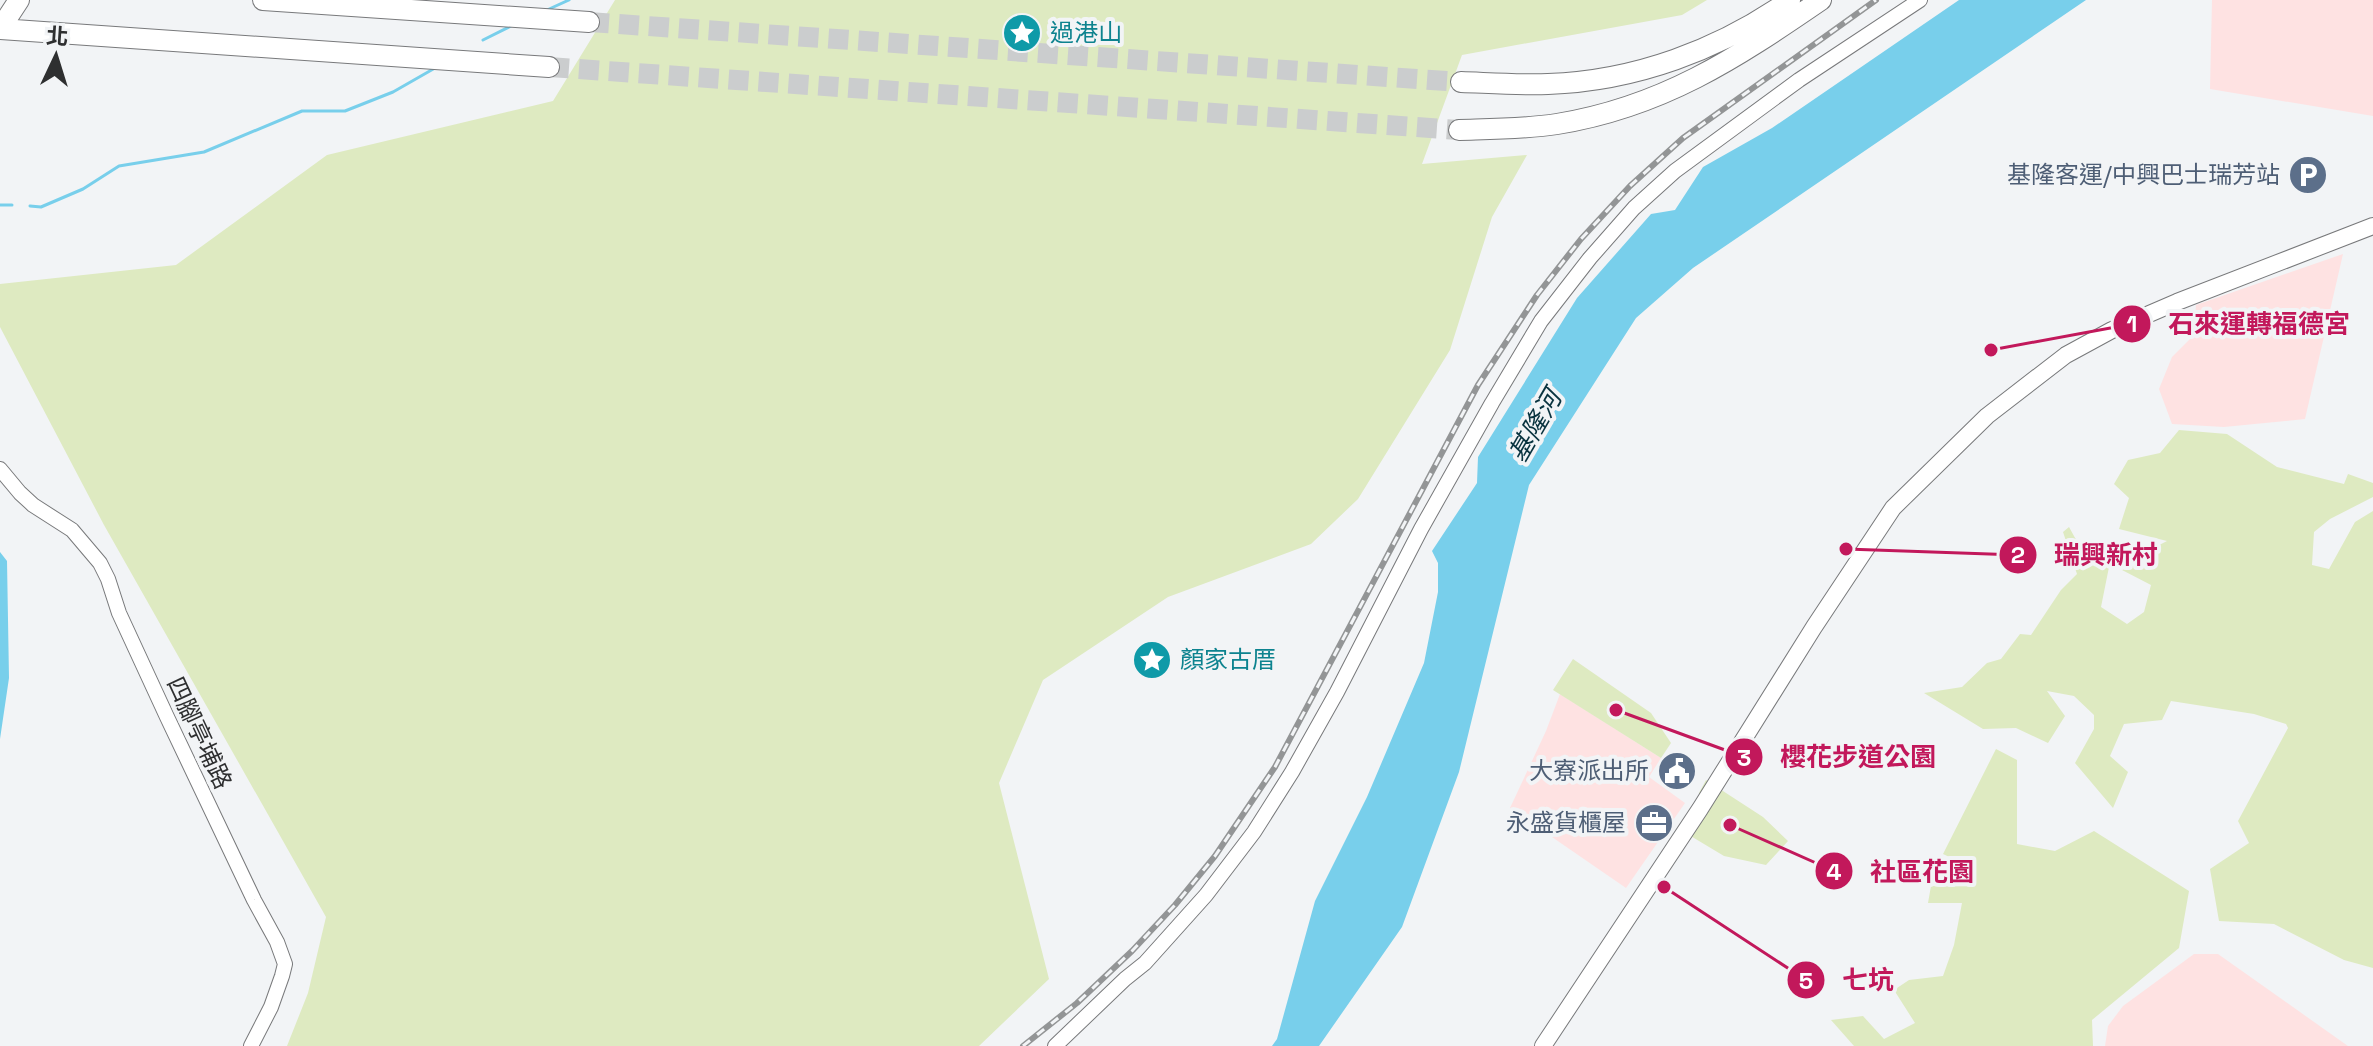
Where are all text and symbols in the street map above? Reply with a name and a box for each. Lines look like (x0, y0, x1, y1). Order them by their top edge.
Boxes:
place icon: 過港山 (1001, 12, 1043, 54)
north arrow (16, 16, 96, 96)
place label: 過港山 (1050, 17, 1122, 48)
text: 北 (45, 21, 69, 51)
parking icon: 基隆客運/中興巴士瑞芳站 (2287, 154, 2329, 196)
place label: 基隆客運/中興巴士瑞芳站 (2007, 159, 2280, 190)
callout: 石來運轉福德宮 (2112, 299, 2366, 349)
text: 石來運轉福德宮 (2168, 307, 2350, 341)
text: 1 (2127, 308, 2137, 339)
water label: 基隆河 (1501, 379, 1572, 468)
callout: 瑞興新村 (1998, 530, 2174, 580)
text: 瑞興新村 (2054, 538, 2158, 572)
text: 2 (2011, 539, 2025, 570)
place icon: 顏家古厝 (1131, 639, 1173, 681)
place label: 顏家古厝 (1180, 644, 1276, 675)
street label: 四腳亭埔路 (160, 672, 239, 794)
callout: 櫻花步道公園 (1724, 732, 1952, 782)
text: 櫻花步道公園 (1780, 740, 1936, 774)
text: 3 (1737, 742, 1751, 773)
public building icon: 大寮派出所 (1656, 750, 1698, 792)
place label: 大寮派出所 (1529, 755, 1649, 786)
office icon: 永盛貨櫃屋 (1633, 802, 1675, 844)
place label: 永盛貨櫃屋 (1506, 807, 1626, 838)
callout: 社區花園 (1814, 846, 1990, 896)
text: 社區花園 (1870, 855, 1974, 889)
text: 4 (1826, 856, 1842, 887)
callout: 七坑 (1786, 955, 1910, 1005)
text: 七坑 (1842, 963, 1894, 997)
text: 5 (1799, 965, 1813, 996)

